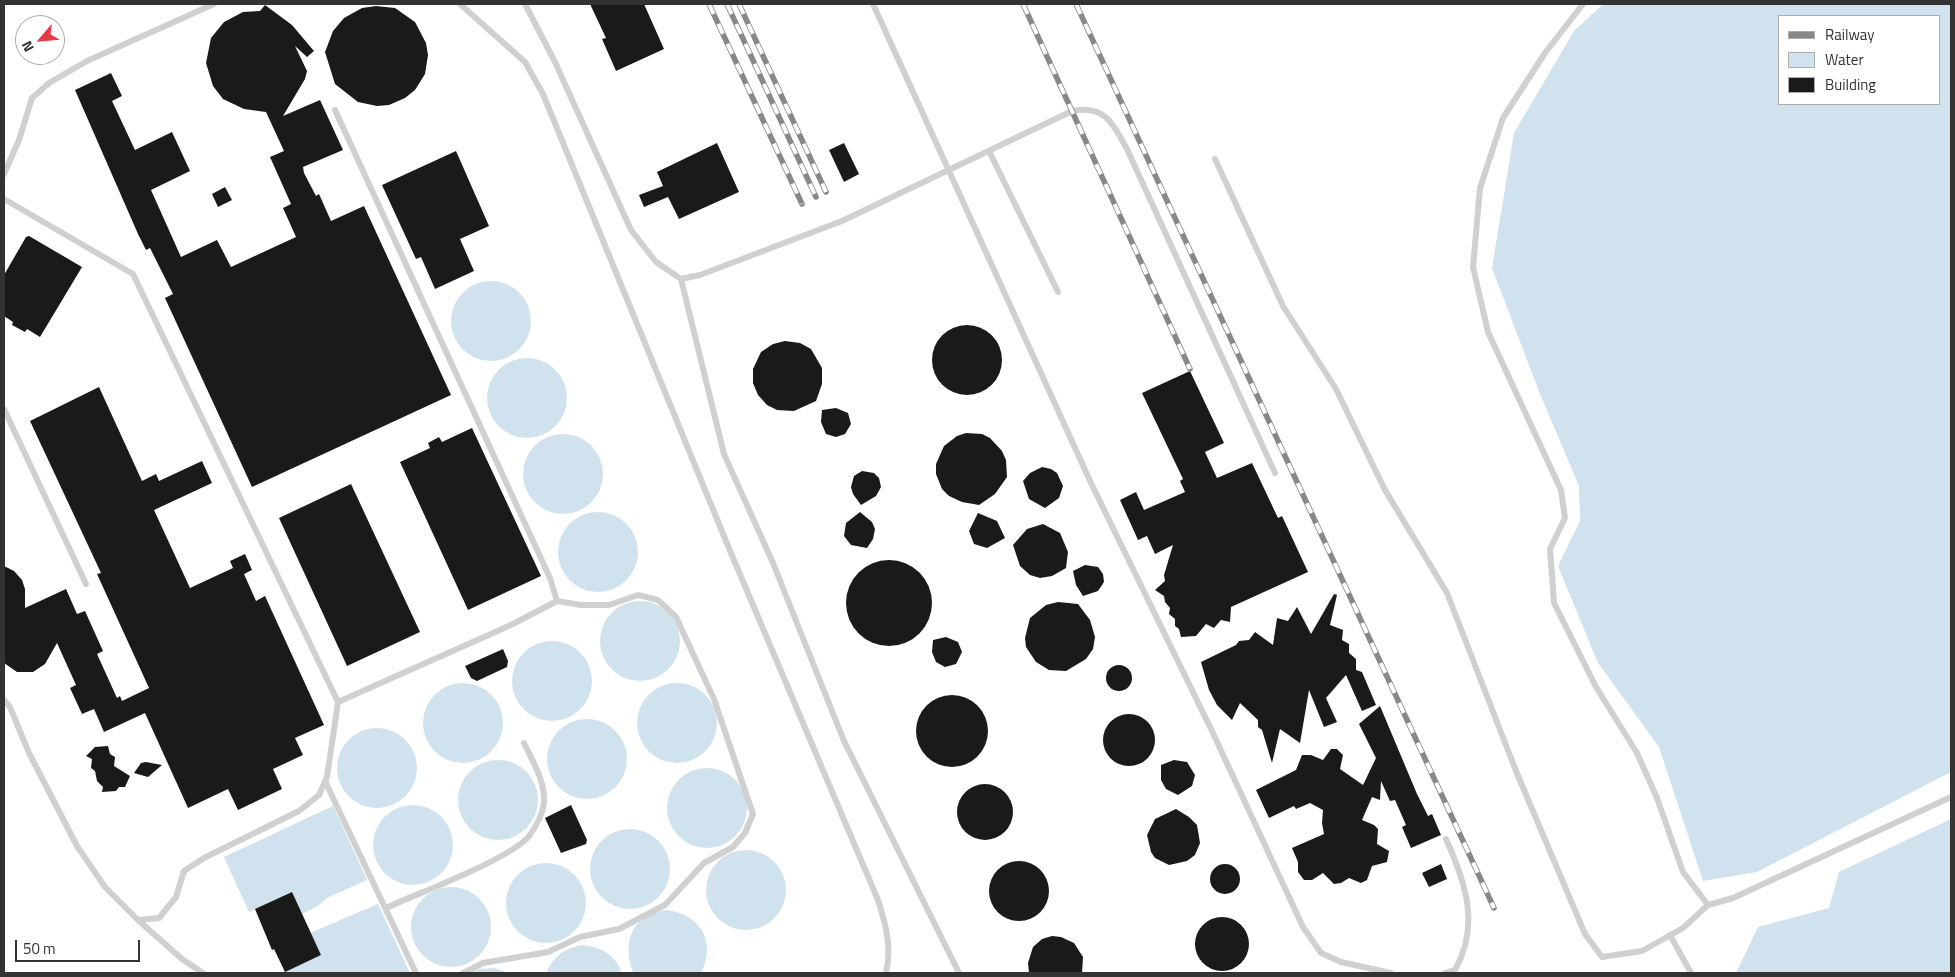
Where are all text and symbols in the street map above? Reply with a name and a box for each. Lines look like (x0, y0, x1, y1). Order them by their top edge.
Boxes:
north arrow (15, 15, 65, 65)
legend (1778, 15, 1940, 105)
text: Railway (1825, 23, 1875, 46)
text: N (16, 38, 39, 56)
text: Water (1825, 48, 1864, 71)
text: Building (1825, 73, 1876, 96)
scale bar (18, 930, 142, 962)
text: 50 m (23, 937, 56, 960)

